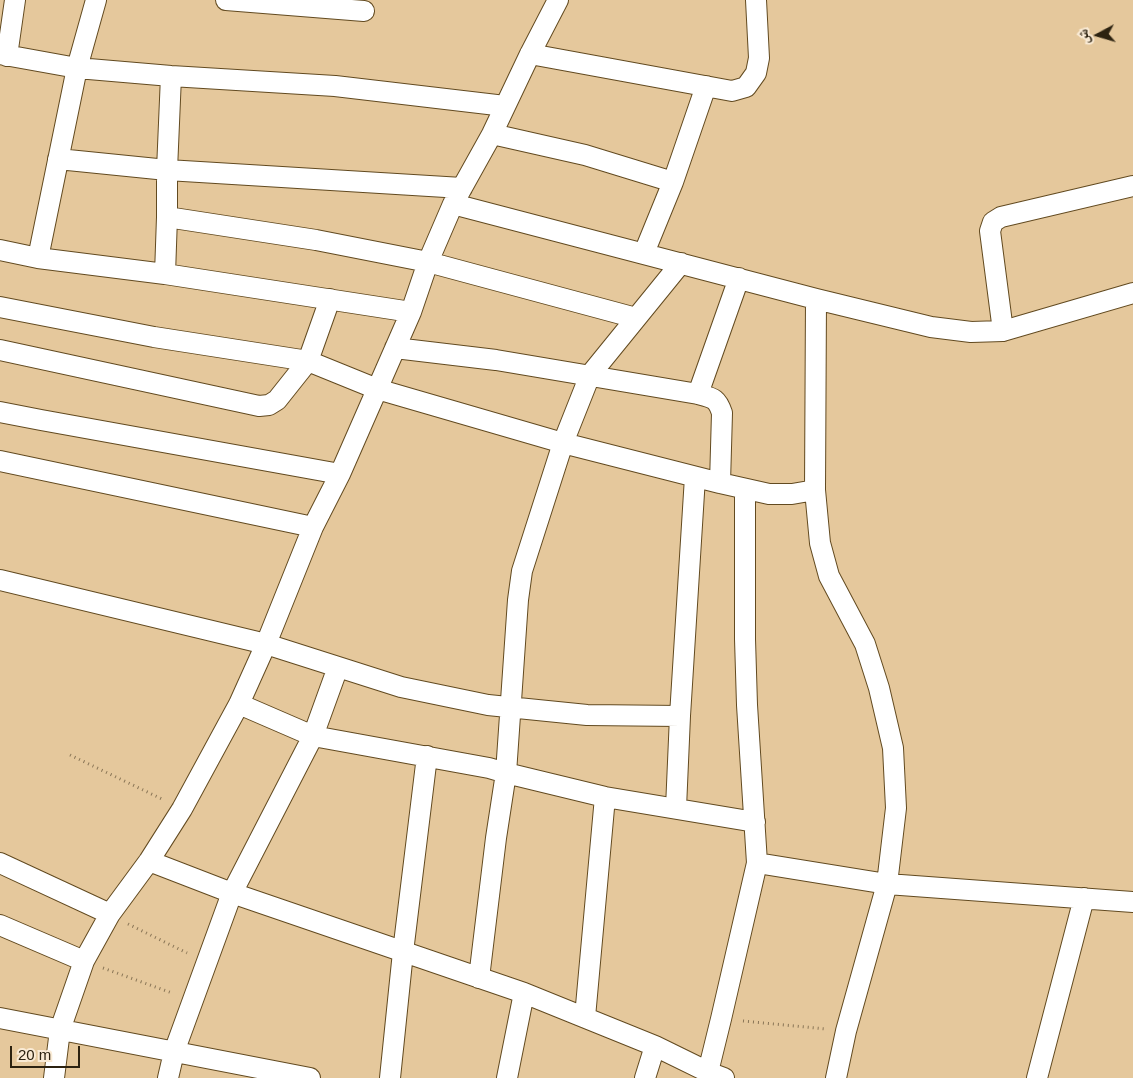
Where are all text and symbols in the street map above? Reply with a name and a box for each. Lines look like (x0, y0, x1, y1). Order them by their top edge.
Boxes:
north arrow (1073, 10, 1123, 60)
text: ش (1074, 28, 1092, 45)
scale bar (12, 1036, 82, 1068)
text: 20 m (18, 1046, 51, 1063)

